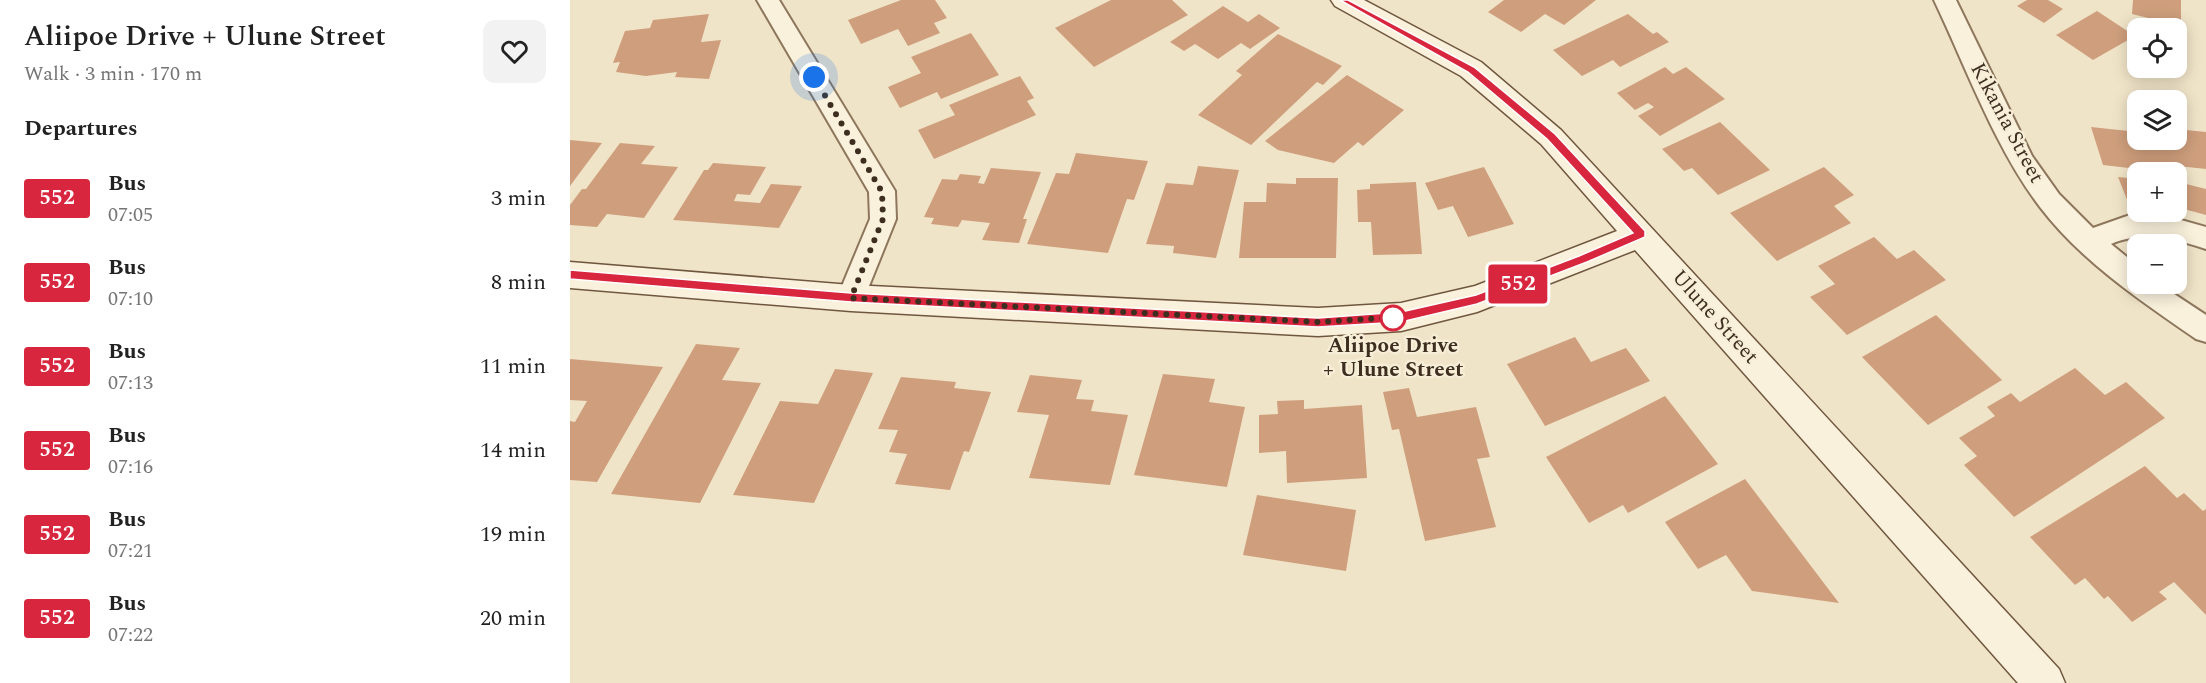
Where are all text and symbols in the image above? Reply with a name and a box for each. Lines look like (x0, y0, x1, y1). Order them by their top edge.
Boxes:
text: Aliipoe Drive + Ulune Street (24, 15, 386, 58)
map controls (2127, 18, 2187, 294)
button: locate (2127, 18, 2187, 78)
button: heart (483, 20, 546, 83)
street label: Kikania Street (1962, 57, 2052, 189)
text: Walk · 3 min · 170 m (24, 59, 202, 89)
your location (799, 62, 829, 92)
button: layers (2127, 90, 2187, 150)
text: Departures (24, 112, 138, 145)
button: + (2127, 162, 2187, 222)
text: Bus (108, 167, 146, 200)
text: 552 (39, 182, 75, 214)
text: 3 min (491, 182, 546, 215)
text: 07:05 (108, 200, 153, 230)
button: − (2127, 234, 2187, 294)
text: Bus (108, 251, 146, 284)
street label: Ulune Street (1664, 263, 1766, 371)
line badge: 552 (1484, 264, 1552, 304)
text: 552 (39, 266, 75, 298)
text: 8 min (491, 266, 546, 299)
text: 552 (1500, 268, 1536, 300)
text: 07:10 (108, 284, 153, 314)
marker: Aliipoe Drive + Ulune Street (1380, 305, 1406, 331)
place label: Aliipoe Drive + Ulune Street (1323, 330, 1463, 386)
text: Bus (108, 335, 146, 368)
text: 552 (39, 350, 75, 382)
text: 11 min (480, 350, 546, 383)
text: 07:13 (108, 368, 153, 398)
text: Bus (108, 419, 146, 452)
text: 552 (39, 434, 75, 466)
text: 14 min (480, 434, 546, 467)
text: 07:16 (108, 452, 153, 482)
text: Bus (108, 503, 146, 536)
text: 552 (39, 518, 75, 550)
text: 19 min (480, 518, 546, 551)
text: 07:21 (108, 536, 153, 566)
text: Bus (108, 587, 146, 620)
text: 552 (39, 602, 75, 634)
text: 20 min (480, 602, 546, 635)
text: 07:22 (108, 620, 153, 650)

